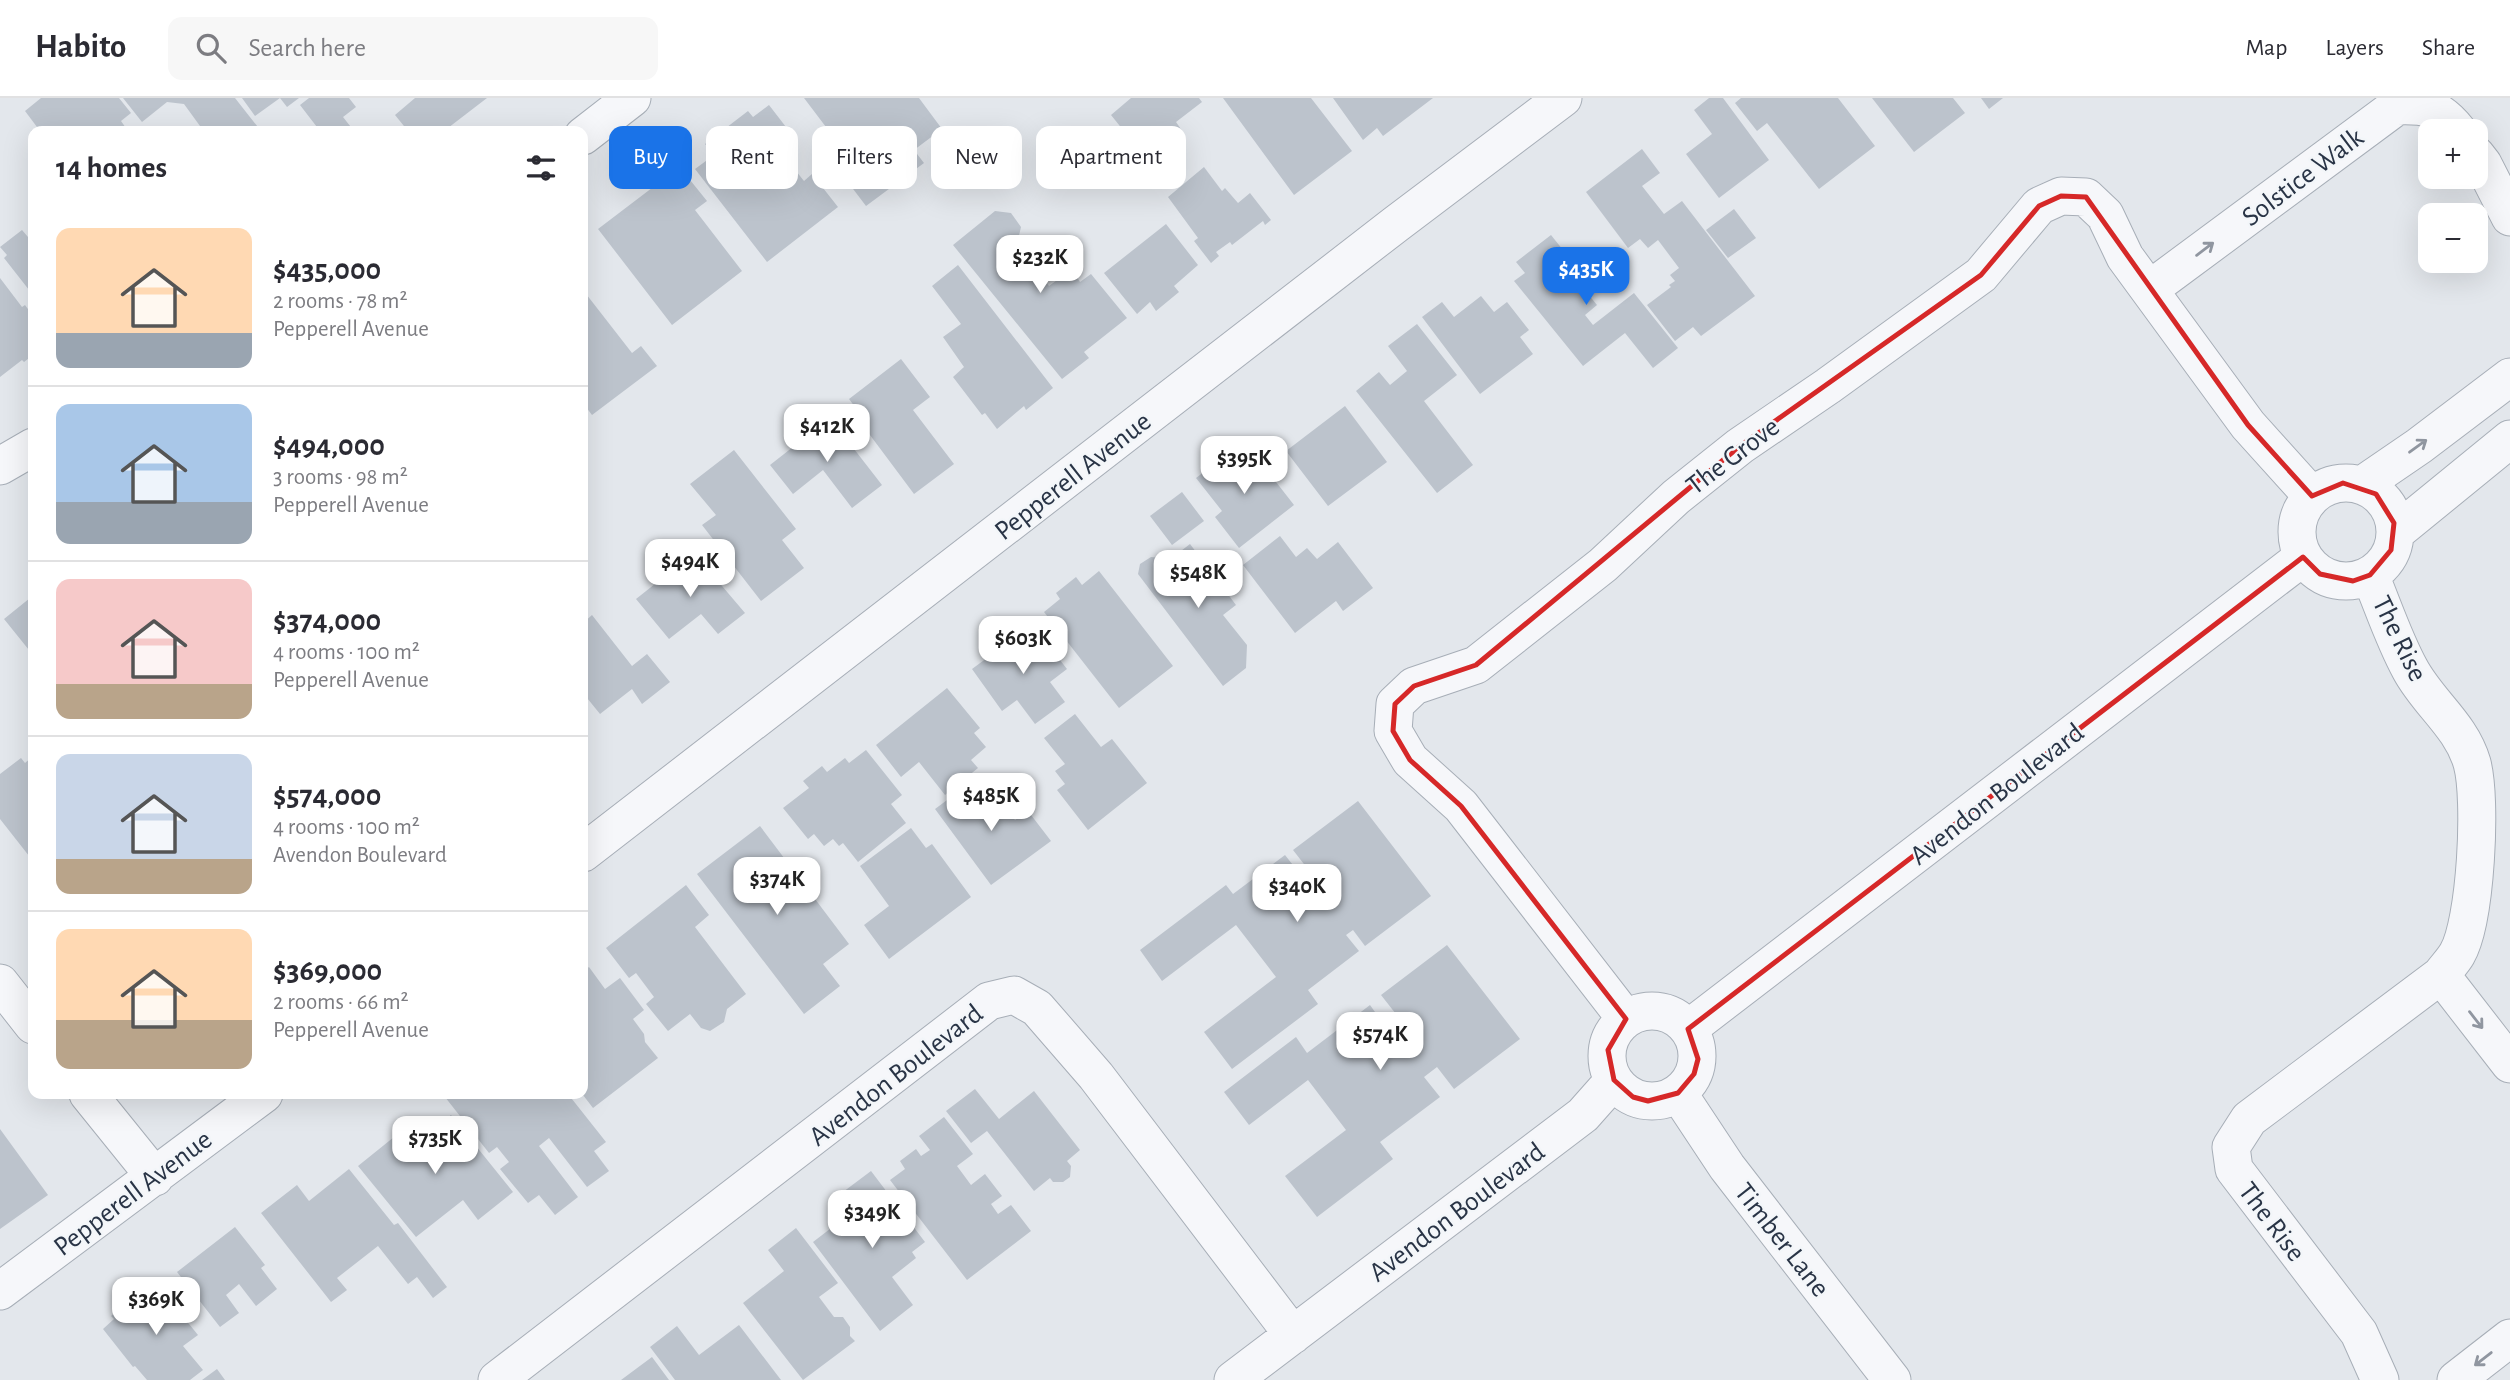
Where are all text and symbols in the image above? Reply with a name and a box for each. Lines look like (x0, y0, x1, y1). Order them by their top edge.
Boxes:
search box (168, 17, 658, 80)
icon: search (192, 29, 230, 67)
text: Habito (35, 31, 126, 64)
text: Search here (248, 35, 366, 61)
text: Map (2245, 36, 2287, 60)
text: Layers (2325, 36, 2384, 60)
text: Share (2422, 36, 2475, 60)
map controls (2418, 119, 2488, 273)
button: + (2418, 119, 2488, 189)
street label: Solstice Walk (2237, 123, 2369, 232)
chip: Buy (609, 126, 692, 189)
chip: Rent (706, 126, 798, 189)
chip: Filters (812, 126, 917, 189)
chip: New (931, 126, 1022, 189)
chip: Apartment (1036, 126, 1186, 189)
icon: filters (522, 149, 560, 187)
text: 14 homes (56, 153, 167, 183)
button: − (2418, 203, 2488, 273)
pin: $232K (991, 236, 1089, 295)
one-way arrow (2195, 241, 2214, 256)
text: $232K (1012, 246, 1068, 269)
pin: $435K (1537, 248, 1635, 307)
text: $435,000 (273, 255, 381, 285)
icon: home (112, 256, 196, 340)
text: $435K (1558, 258, 1614, 281)
text: 2 rooms · 78 m² (273, 290, 408, 313)
text: Pepperell Avenue (273, 318, 429, 341)
pin: $412K (778, 404, 876, 464)
street label: Pepperell Avenue (990, 407, 1157, 546)
street label: The Grove (1681, 413, 1785, 500)
text: $412K (800, 415, 854, 438)
text: $494,000 (273, 431, 385, 461)
icon: home (112, 432, 196, 516)
pin: $395K (1195, 436, 1293, 496)
one-way arrow (2408, 439, 2427, 454)
text: $395K (1217, 447, 1271, 470)
text: 3 rooms · 98 m² (273, 466, 408, 489)
text: Pepperell Avenue (273, 494, 429, 517)
pin: $494K (641, 540, 739, 599)
text: $494K (661, 550, 719, 573)
pin: $548K (1149, 550, 1247, 610)
text: $548K (1170, 561, 1226, 584)
street label: The Rise (2367, 592, 2432, 686)
text: $374,000 (273, 606, 381, 636)
icon: home (112, 607, 196, 691)
pin: $603K (974, 616, 1072, 676)
text: $603K (995, 627, 1051, 650)
text: 4 rooms · 100 m² (273, 641, 420, 664)
text: Pepperell Avenue (273, 669, 429, 692)
street label: Avendon Boulevard (1905, 718, 2089, 871)
pin: $485K (942, 774, 1040, 833)
text: $574,000 (273, 781, 381, 811)
icon: home (112, 782, 196, 866)
text: $485K (963, 784, 1019, 807)
text: 4 rooms · 100 m² (273, 816, 420, 839)
text: Avendon Boulevard (273, 844, 447, 867)
pin: $374K (728, 858, 826, 917)
pin: $340K (1248, 864, 1346, 924)
text: $374K (749, 868, 805, 891)
text: $340K (1268, 875, 1326, 898)
text: $369,000 (273, 956, 382, 986)
icon: home (112, 957, 196, 1041)
text: 2 rooms · 66 m² (273, 991, 409, 1014)
street label: Avendon Boulevard (804, 999, 988, 1152)
one-way arrow (2468, 1010, 2483, 1028)
pin: $574K (1331, 1012, 1429, 1072)
text: Pepperell Avenue (273, 1019, 429, 1042)
text: $574K (1352, 1023, 1408, 1046)
pin: $735K (386, 1116, 484, 1176)
street label: Pepperell Avenue (49, 1125, 217, 1262)
text: $735K (408, 1127, 462, 1150)
street label: Avendon Boulevard (1364, 1138, 1550, 1287)
street label: The Rise (2233, 1177, 2310, 1267)
street label: Timber Lane (1729, 1178, 1834, 1302)
pin: $349K (823, 1190, 921, 1250)
text: $349K (844, 1201, 900, 1224)
pin: $369K (107, 1278, 205, 1337)
text: $369K (128, 1288, 184, 1311)
one-way arrow (2474, 1352, 2493, 1367)

